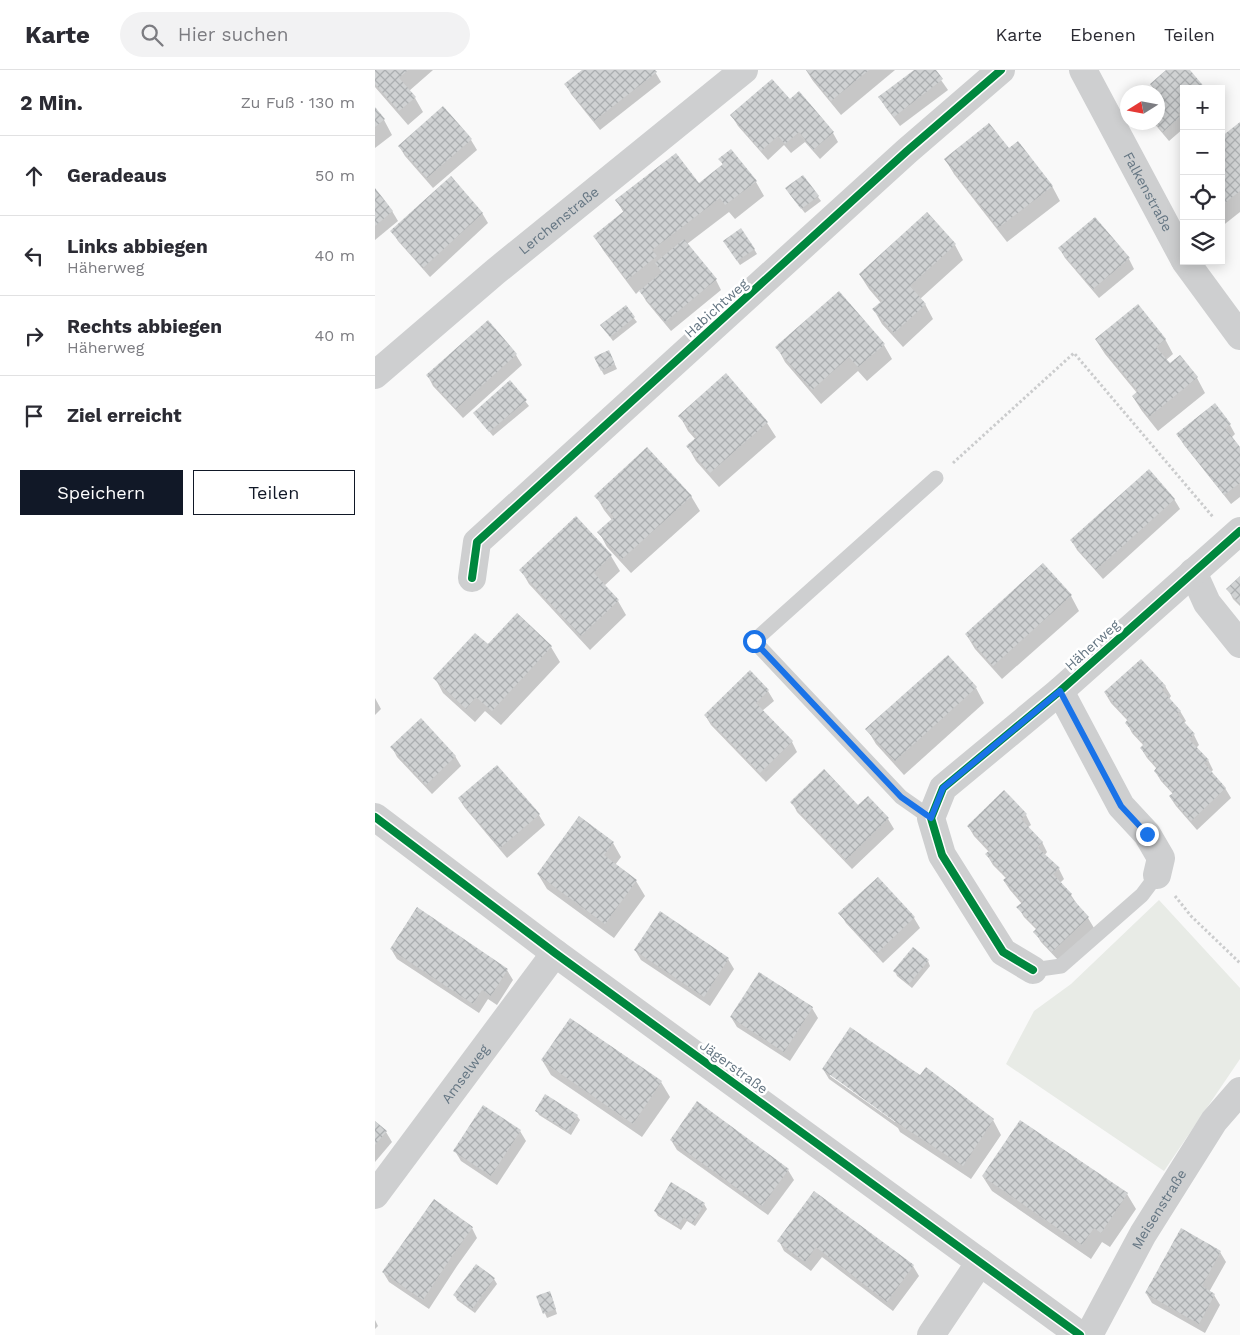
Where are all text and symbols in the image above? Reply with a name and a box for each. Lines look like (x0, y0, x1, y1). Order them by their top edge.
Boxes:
search box (120, 12, 470, 57)
text: Karte (25, 21, 90, 49)
icon: search (138, 21, 166, 49)
text: Hier suchen (178, 23, 288, 46)
text: Karte (996, 24, 1042, 45)
text: Ebenen (1070, 24, 1136, 45)
text: Teilen (1164, 24, 1215, 45)
north arrow (1120, 85, 1165, 130)
map controls (1180, 85, 1225, 265)
button: + (1180, 85, 1225, 130)
text: 2 Min. (20, 90, 83, 115)
text: Zu Fuß · 130 m (241, 93, 355, 112)
button: − (1180, 130, 1225, 175)
street label: Falkenstraße (1120, 149, 1176, 234)
icon: ahead (20, 162, 48, 190)
text: Geradeaus (67, 164, 167, 187)
text: 50 m (315, 166, 355, 185)
button: locate (1180, 175, 1225, 220)
street label: Lerchenstraße (515, 183, 602, 258)
button: layers (1180, 220, 1225, 265)
text: Links abbiegen (67, 235, 208, 258)
icon: left (20, 242, 48, 270)
text: 40 m (315, 246, 355, 265)
text: Häherweg (67, 258, 144, 277)
street label: Habichtweg (681, 275, 751, 341)
text: Rechts abbiegen (67, 315, 222, 338)
icon: right (20, 322, 48, 350)
text: 40 m (315, 326, 355, 345)
text: Häherweg (67, 338, 144, 357)
icon: arrive (20, 402, 48, 430)
text: Ziel erreicht (67, 404, 182, 427)
button: Speichern (20, 470, 183, 515)
button: Teilen (193, 470, 355, 515)
street label: Häherweg (1062, 616, 1123, 674)
route start (743, 630, 766, 653)
route end (1136, 823, 1159, 846)
street label: Jägerstraße (697, 1037, 771, 1097)
street label: Amselweg (438, 1041, 492, 1106)
street label: Meisenstraße (1128, 1166, 1190, 1252)

